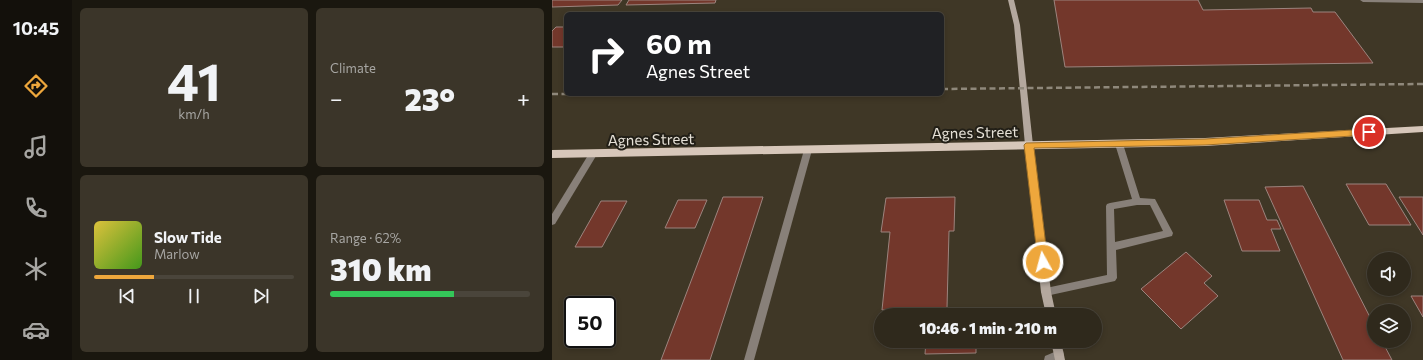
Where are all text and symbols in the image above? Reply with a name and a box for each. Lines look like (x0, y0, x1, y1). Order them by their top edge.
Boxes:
text: 10:45 (13, 17, 59, 39)
text: 60 m (646, 26, 712, 60)
icon: right (580, 28, 632, 80)
text: 41 (167, 48, 221, 112)
text: Climate (330, 60, 376, 76)
text: Agnes Street (646, 60, 750, 82)
icon: directions (22, 72, 50, 100)
text: 23° (405, 80, 455, 117)
text: − (330, 85, 343, 112)
text: + (517, 85, 530, 112)
text: km/h (178, 106, 210, 122)
pin (1352, 115, 1386, 149)
icon: arrive (1358, 121, 1380, 143)
street label: Agnes Street (931, 122, 1019, 142)
street label: Agnes Street (607, 129, 695, 149)
icon: music (22, 133, 50, 161)
icon: phone (22, 194, 50, 222)
text: Slow Tide (154, 228, 222, 246)
text: Range · 62% (330, 230, 401, 246)
position arrow (1022, 241, 1064, 283)
text: Marlow (154, 246, 200, 262)
text: 310 km (330, 250, 432, 287)
map controls (1367, 252, 1411, 348)
button: sound (1367, 252, 1411, 296)
icon: climate (22, 255, 50, 283)
icon: previous (116, 285, 138, 307)
icon: pause (183, 285, 205, 307)
icon: next (250, 285, 272, 307)
speed limit sign: 50 (564, 296, 616, 348)
button: layers (1367, 304, 1411, 348)
icon: car (22, 316, 50, 344)
text: 10:46 · 1 min · 210 m (919, 319, 1057, 337)

